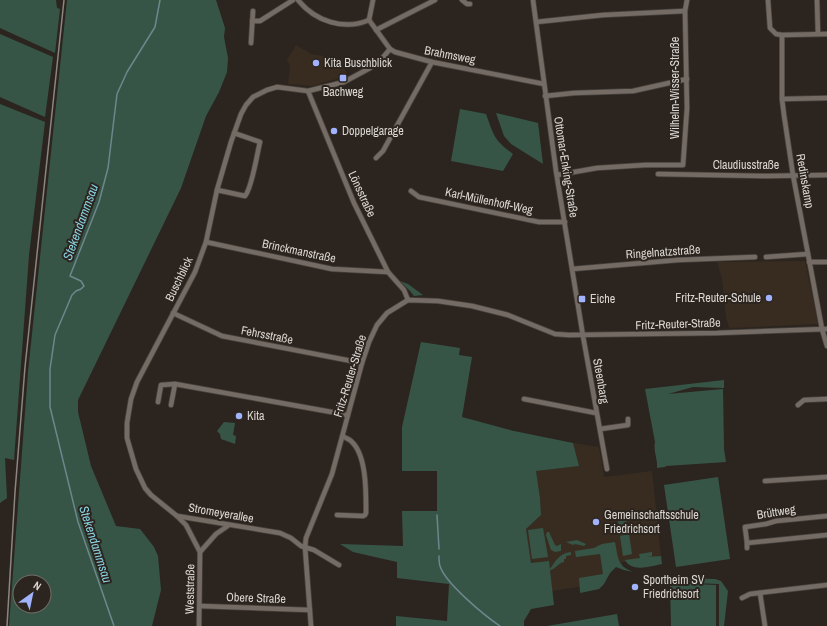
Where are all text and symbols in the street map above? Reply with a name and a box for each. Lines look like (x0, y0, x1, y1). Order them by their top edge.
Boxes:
street label: Wilhelm-Wisser-Straße (667, 37, 683, 139)
street label: Brahmsweg (423, 42, 478, 68)
place label: Kita Buschblick (324, 55, 392, 71)
marker: Kita Buschblick (311, 58, 321, 68)
marker: Bachweg (338, 73, 348, 83)
place label: Bachweg (323, 84, 364, 100)
street label: Ottomar-Enking-Straße (550, 115, 582, 219)
place label: Doppelgarage (342, 123, 404, 139)
marker: Doppelgarage (329, 126, 339, 136)
street label: Redinskamp (792, 152, 818, 210)
street label: Claudiusstraße (713, 157, 779, 173)
street label: Lönsstraße (344, 168, 380, 220)
water label: Stekendammsau (59, 182, 102, 263)
street label: Karl-Müllenhoff-Weg (444, 184, 535, 218)
street label: Brinckmanstraße (261, 235, 337, 267)
street label: Ringelnatzstraße (625, 241, 701, 263)
street label: Buschblick (161, 254, 197, 304)
place label: Fritz-Reuter-Schule (675, 290, 761, 306)
place label: Eiche (590, 291, 615, 307)
marker: Fritz-Reuter-Schule (764, 293, 774, 303)
marker: Eiche (577, 294, 587, 304)
street label: Fritz-Reuter-Straße (635, 315, 721, 333)
street label: Fehrsstraße (240, 322, 294, 348)
street label: Fritz-Reuter-Straße (330, 333, 370, 419)
street label: Steenbarg (589, 357, 613, 405)
place label: Kita (247, 408, 265, 424)
marker: Kita (234, 411, 244, 421)
street label: Stromeyerallee (187, 499, 255, 527)
street label: Brüttweg (756, 501, 797, 523)
water label: Stekendammsau (75, 503, 116, 585)
place label: Gemeinschaftsschule Friedrichsort (604, 507, 699, 537)
marker: Gemeinschaftsschule Friedrichsort (591, 517, 601, 527)
street label: Weststraße (182, 564, 198, 614)
place label: Sportheim SV Friedrichsort (643, 572, 705, 602)
north arrow (12, 574, 52, 614)
text: N (31, 578, 44, 593)
marker: Sportheim SV Friedrichsort (630, 582, 640, 592)
street label: Obere Straße (226, 589, 286, 607)

